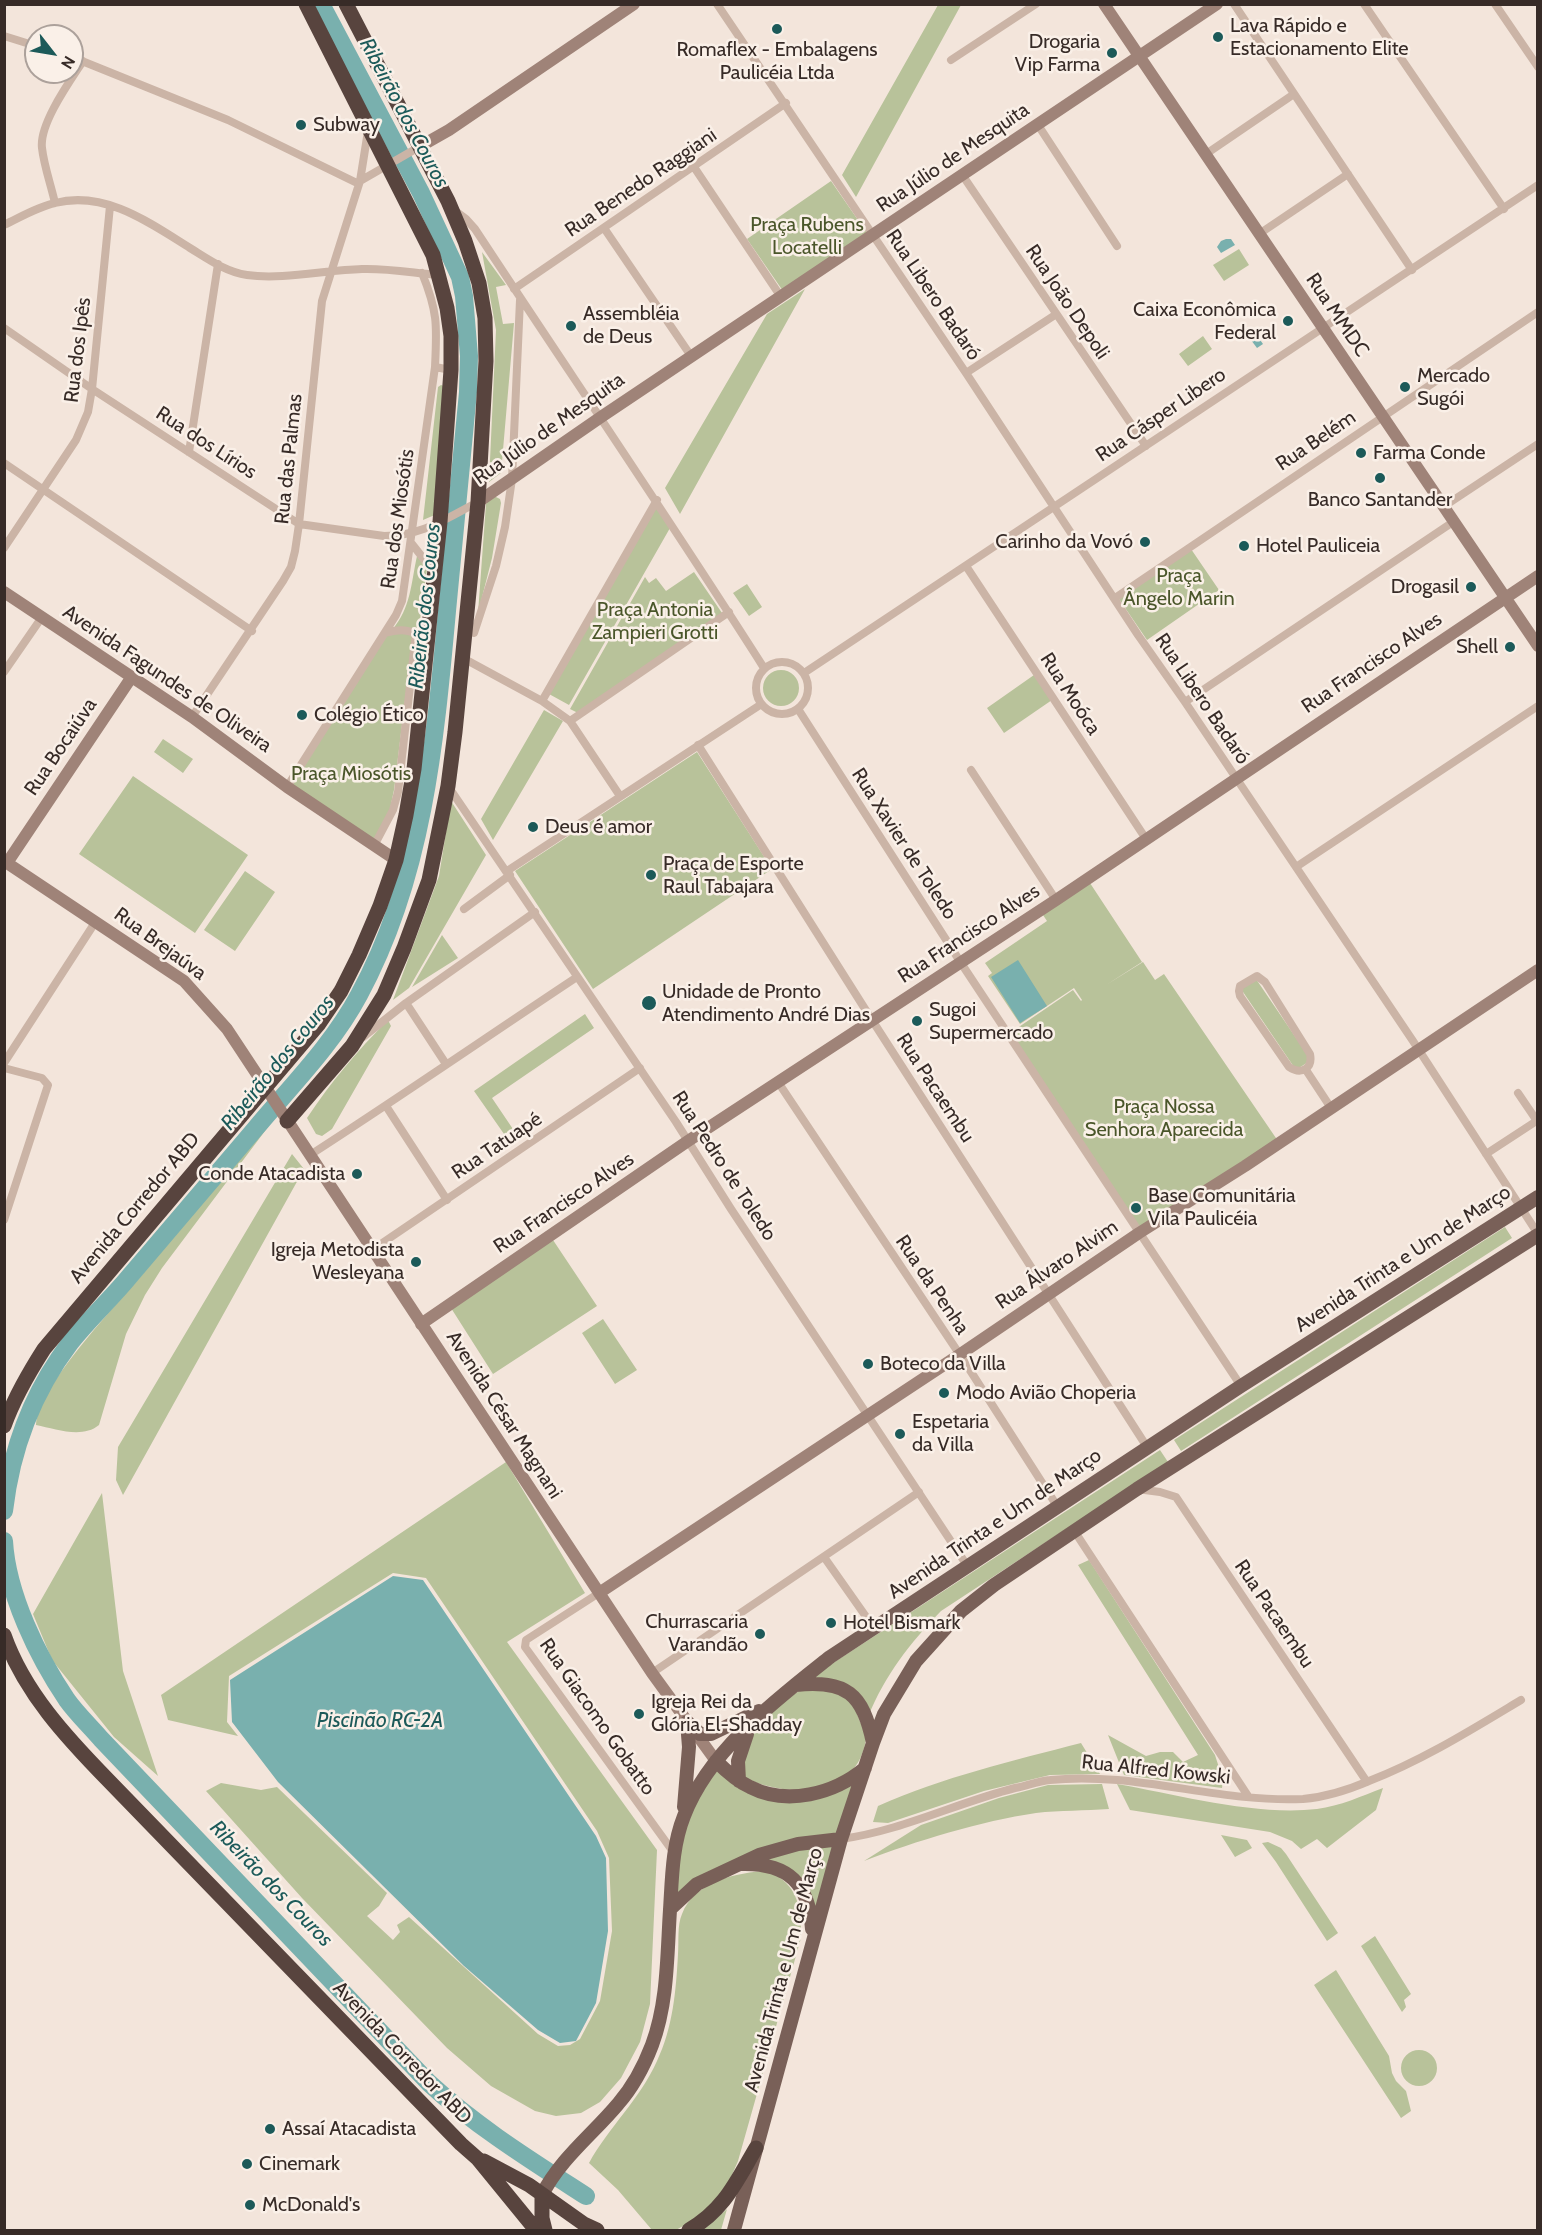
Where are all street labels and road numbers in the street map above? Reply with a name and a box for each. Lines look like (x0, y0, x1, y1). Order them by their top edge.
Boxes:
street label: Rua Júlio de Mesquita (872, 98, 1034, 218)
street label: Rua Benedo Raggiani (561, 123, 721, 243)
street label: Rua Libero Badaró (880, 225, 986, 365)
street label: Rua João Depoli (1020, 240, 1114, 364)
street label: Rua MMDC (1300, 269, 1374, 361)
street label: Rua dos Ipês (60, 296, 96, 404)
street label: Rua Cásper Libero (1092, 363, 1230, 467)
street label: Rua Júlio de Mesquita (469, 368, 629, 490)
street label: Rua das Palmas (270, 393, 308, 525)
street label: Rua dos Lírios (151, 402, 261, 484)
street label: Rua Belém (1272, 406, 1360, 476)
street label: Rua dos Miosótis (376, 448, 420, 590)
street label: Avenida Fagundes de Oliveira (58, 600, 276, 758)
street label: Rua Francisco Alves (1297, 607, 1447, 719)
street label: Rua Libero Badaró (1149, 629, 1255, 769)
street label: Rua Moóca (1035, 648, 1105, 740)
street label: Rua Bocaiúva (20, 694, 102, 800)
street label: Rua Xavier de Toledo (846, 764, 962, 924)
street label: Rua Francisco Alves (894, 879, 1044, 989)
street label: Rua Brejaúva (109, 903, 211, 985)
street label: Rua Pacaembu (891, 1029, 979, 1147)
street label: Rua Pedro de Toledo (667, 1087, 781, 1245)
street label: Rua Tatuapé (447, 1107, 547, 1185)
street label: Avenida Corredor ABD (65, 1128, 205, 1288)
street label: Rua Francisco Alves (489, 1147, 639, 1259)
street label: Avenida Trinta e Um de Março (1291, 1180, 1515, 1338)
street label: Rua Álvaro Alvim (991, 1215, 1123, 1315)
street label: Rua da Penha (890, 1231, 974, 1339)
street label: Avenida César Magnani (441, 1327, 567, 1503)
street label: Avenida Trinta e Um de Março (884, 1444, 1106, 1604)
street label: Rua Pacaembu (1229, 1555, 1319, 1673)
street label: Rua Giacomo Gobatto (534, 1634, 660, 1800)
street label: Rua Alfred Kowski (1080, 1750, 1232, 1790)
street label: Avenida Trinta e Um de Março (740, 1845, 828, 2095)
street label: Avenida Corredor ABD (328, 1976, 476, 2130)

